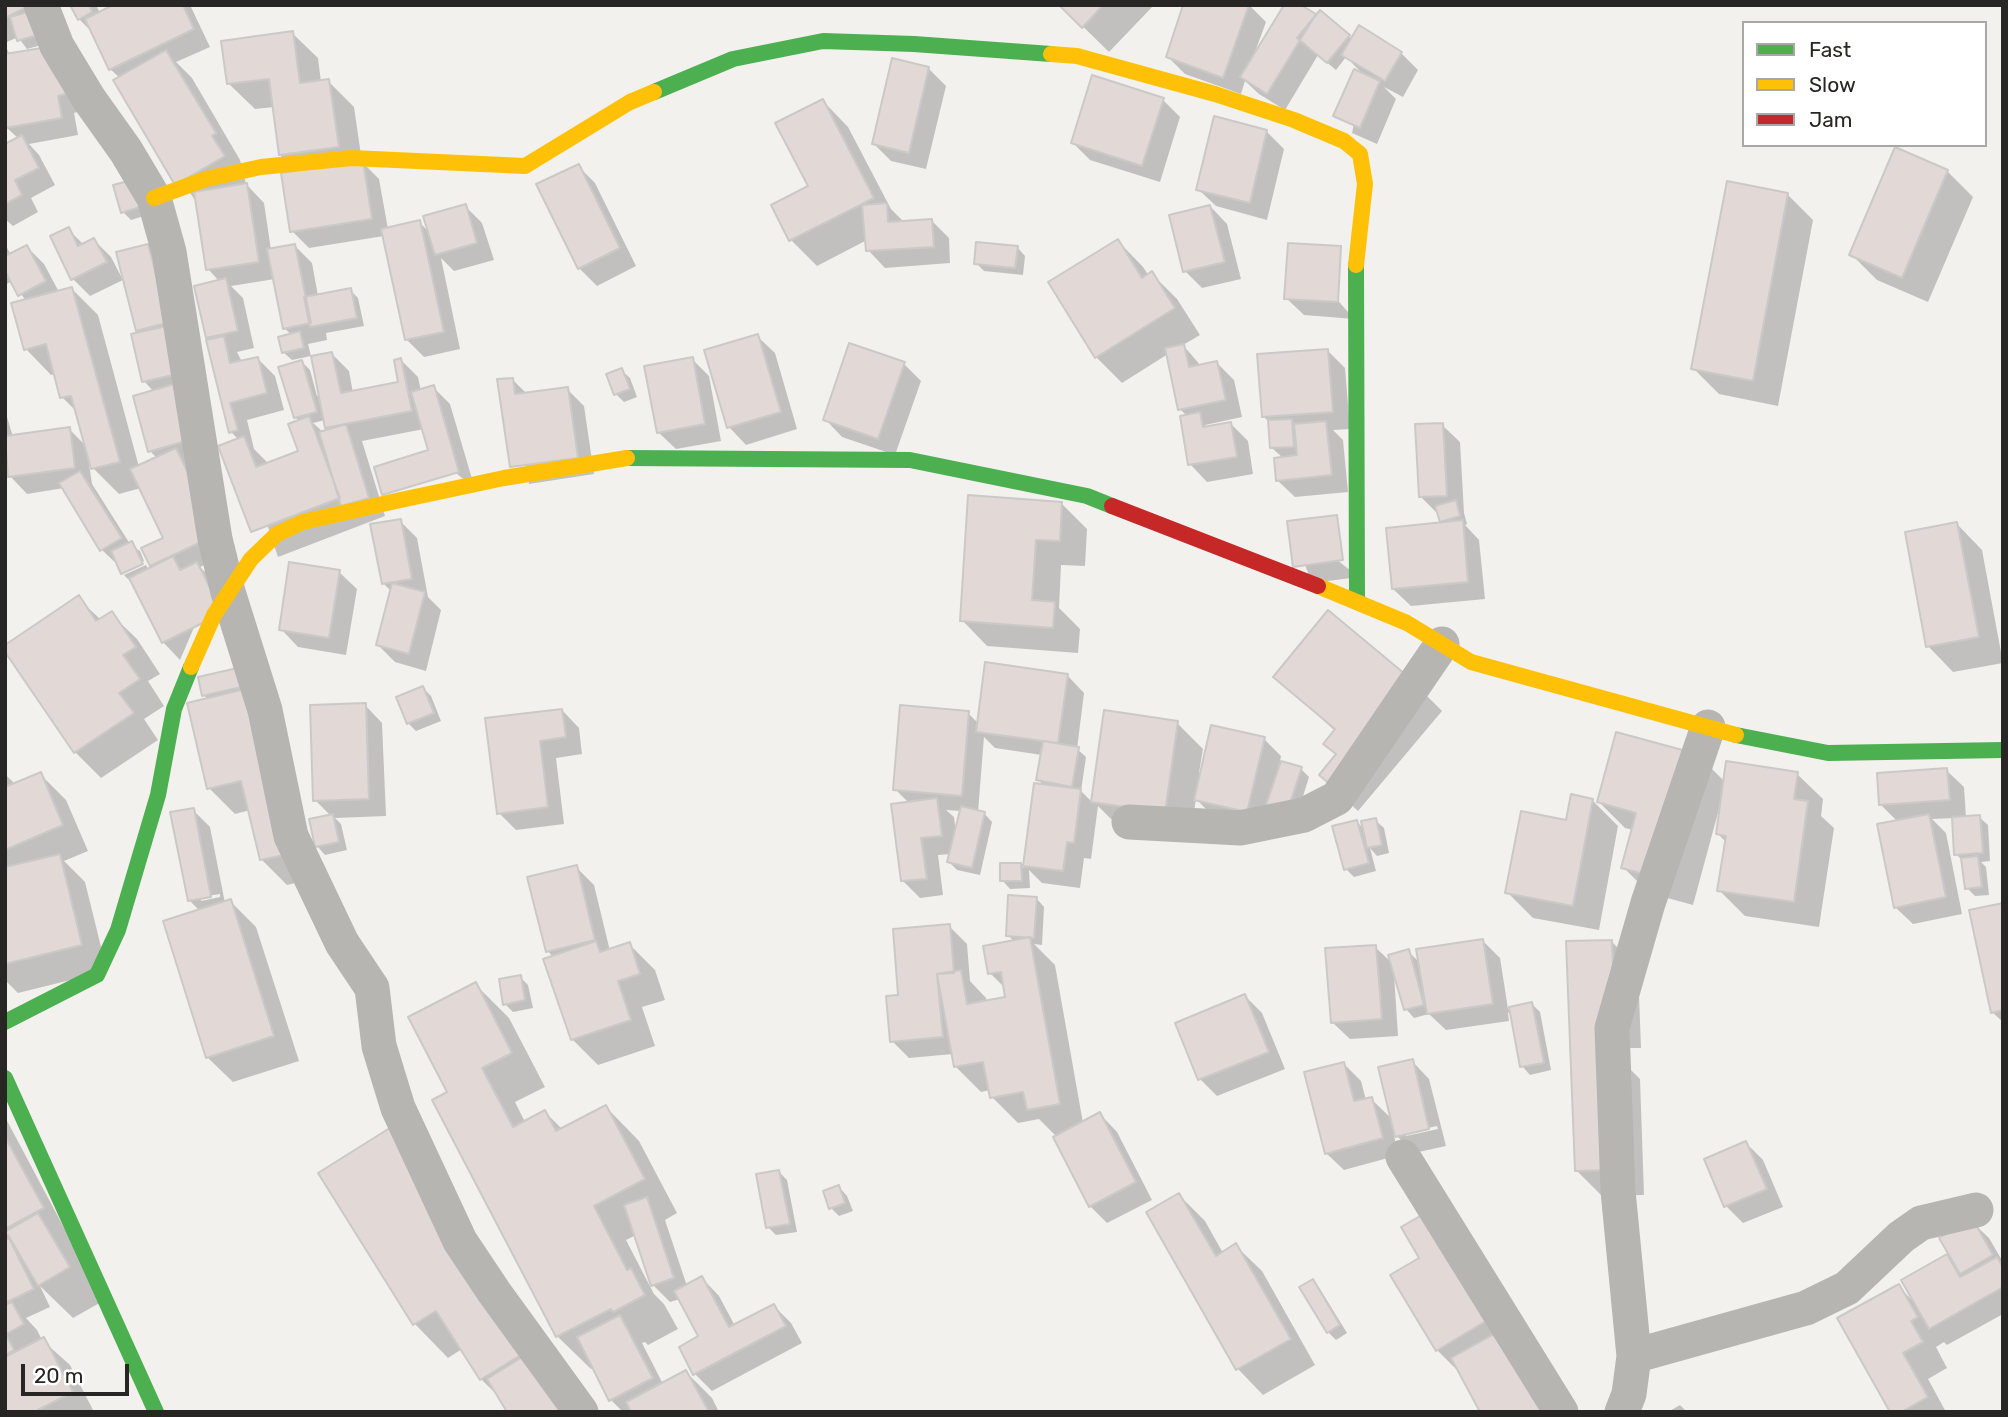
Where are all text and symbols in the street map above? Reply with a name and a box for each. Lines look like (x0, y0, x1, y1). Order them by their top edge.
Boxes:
legend (1742, 21, 1987, 147)
text: Fast (1809, 37, 1851, 62)
text: Slow (1809, 72, 1856, 97)
text: Jam (1809, 107, 1853, 132)
scale bar (24, 1350, 133, 1394)
text: 20 m (34, 1363, 83, 1388)

